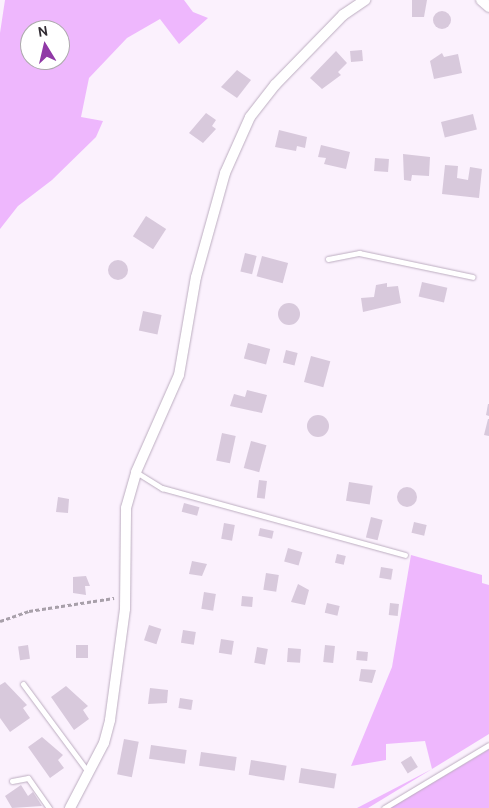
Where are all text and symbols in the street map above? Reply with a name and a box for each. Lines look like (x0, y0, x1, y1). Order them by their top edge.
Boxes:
north arrow (20, 20, 70, 70)
text: N (37, 22, 49, 41)

